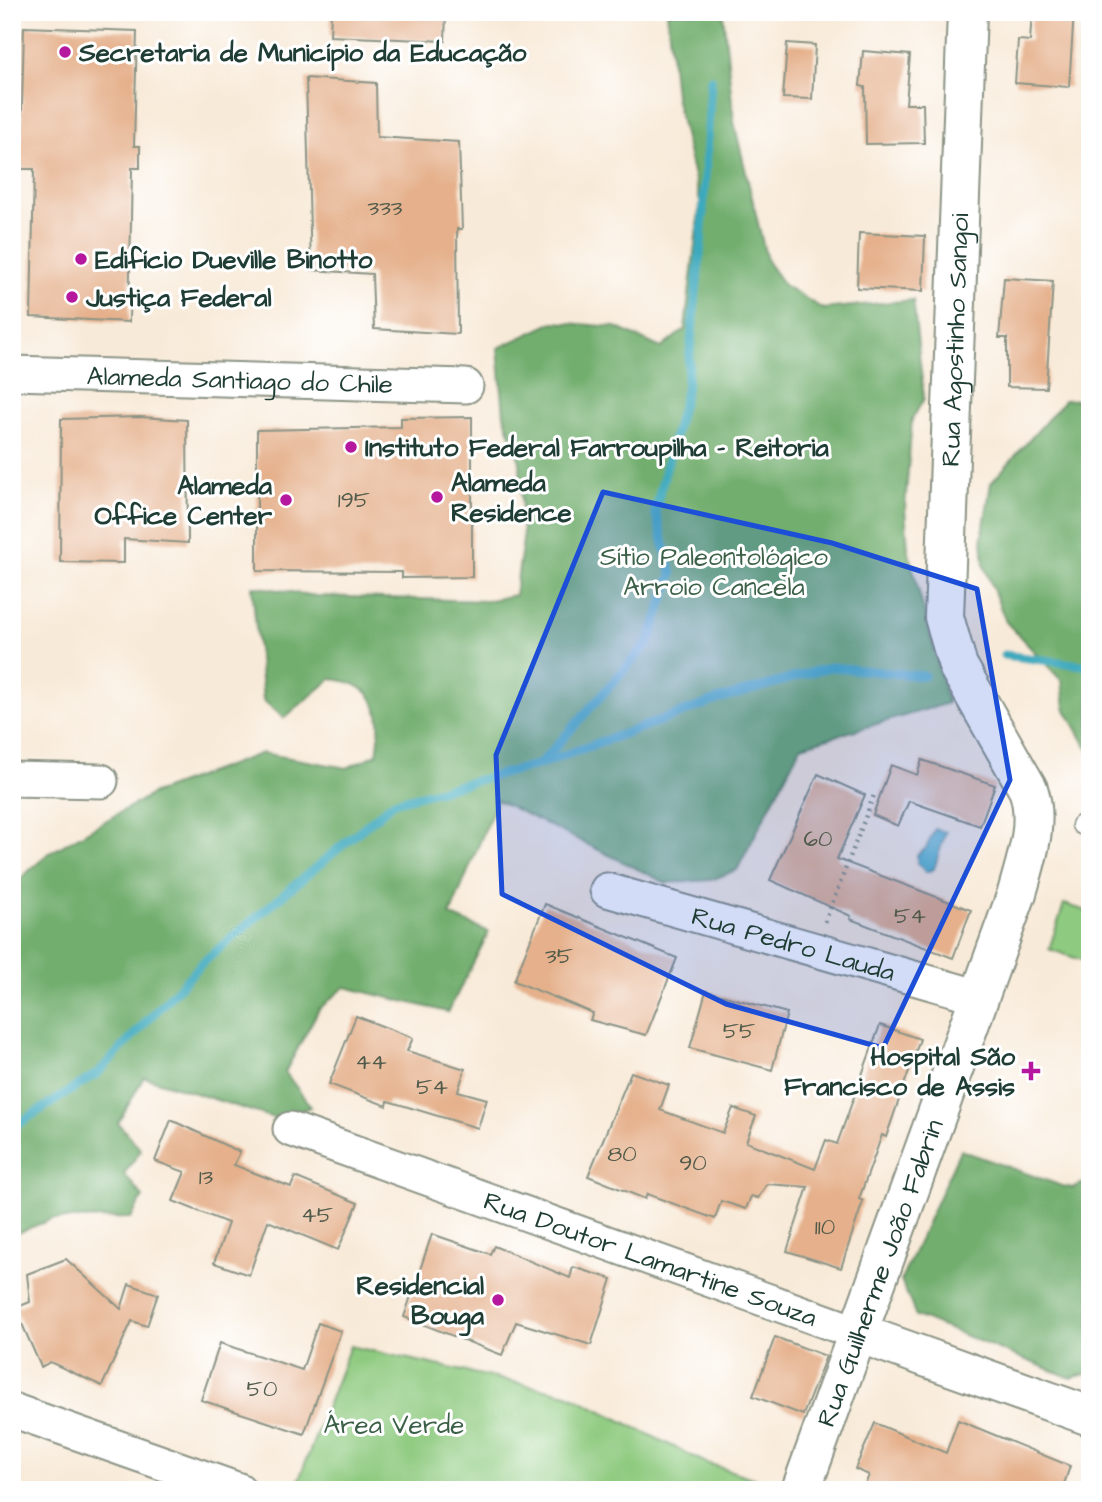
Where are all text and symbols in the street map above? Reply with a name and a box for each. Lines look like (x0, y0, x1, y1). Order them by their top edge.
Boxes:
place label: Secretaria de Município da Educação (78, 35, 527, 71)
marker: Secretaria de Município da Educação (57, 44, 73, 60)
house number: 333 (367, 192, 403, 224)
street label: Rua Agostinho Sangoi (933, 213, 980, 467)
place label: Edifício Dueville Binotto (95, 242, 373, 278)
marker: Edifício Dueville Binotto (73, 251, 89, 267)
place label: Justiça Federal (85, 280, 272, 316)
marker: Justiça Federal (64, 289, 80, 305)
street label: Alameda Santiago do Chile (86, 358, 393, 403)
place label: Instituto Federal Farroupilha - Reitoria (365, 430, 829, 466)
marker: Instituto Federal Farroupilha - Reitoria (343, 439, 359, 455)
place label: Alameda Residence (451, 465, 572, 531)
place label: Alameda Office Center (94, 468, 273, 534)
house number: 195 (338, 484, 370, 516)
marker: Alameda Residence (429, 489, 445, 505)
marker: Alameda Office Center (278, 492, 294, 508)
park label: Sítio Paleontológico Arroio Cancela (600, 539, 828, 605)
house number: 60 (804, 823, 832, 855)
street label: Rua Pedro Lauda (687, 898, 899, 991)
house number: 54 (894, 900, 926, 932)
house number: 35 (545, 940, 573, 972)
house number: 55 (723, 1015, 755, 1047)
place label: Hospital São Francisco de Assis (784, 1039, 1015, 1105)
house number: 44 (355, 1046, 387, 1078)
marker: Hospital São Francisco de Assis (1021, 1061, 1041, 1081)
house number: 54 (416, 1071, 448, 1103)
street label: Rua Guilherme João Fabrin (808, 1114, 953, 1432)
house number: 80 (607, 1138, 637, 1170)
house number: 90 (679, 1147, 707, 1179)
house number: 13 (199, 1161, 214, 1193)
street label: Rua Doutor Lamartine Souza (479, 1183, 822, 1336)
house number: 45 (301, 1199, 333, 1231)
house number: 110 (815, 1211, 835, 1243)
place label: Residencial Bouga (356, 1268, 485, 1337)
marker: Residencial Bouga (490, 1292, 506, 1308)
house number: 50 (247, 1373, 277, 1405)
park label: Área Verde (324, 1407, 464, 1443)

